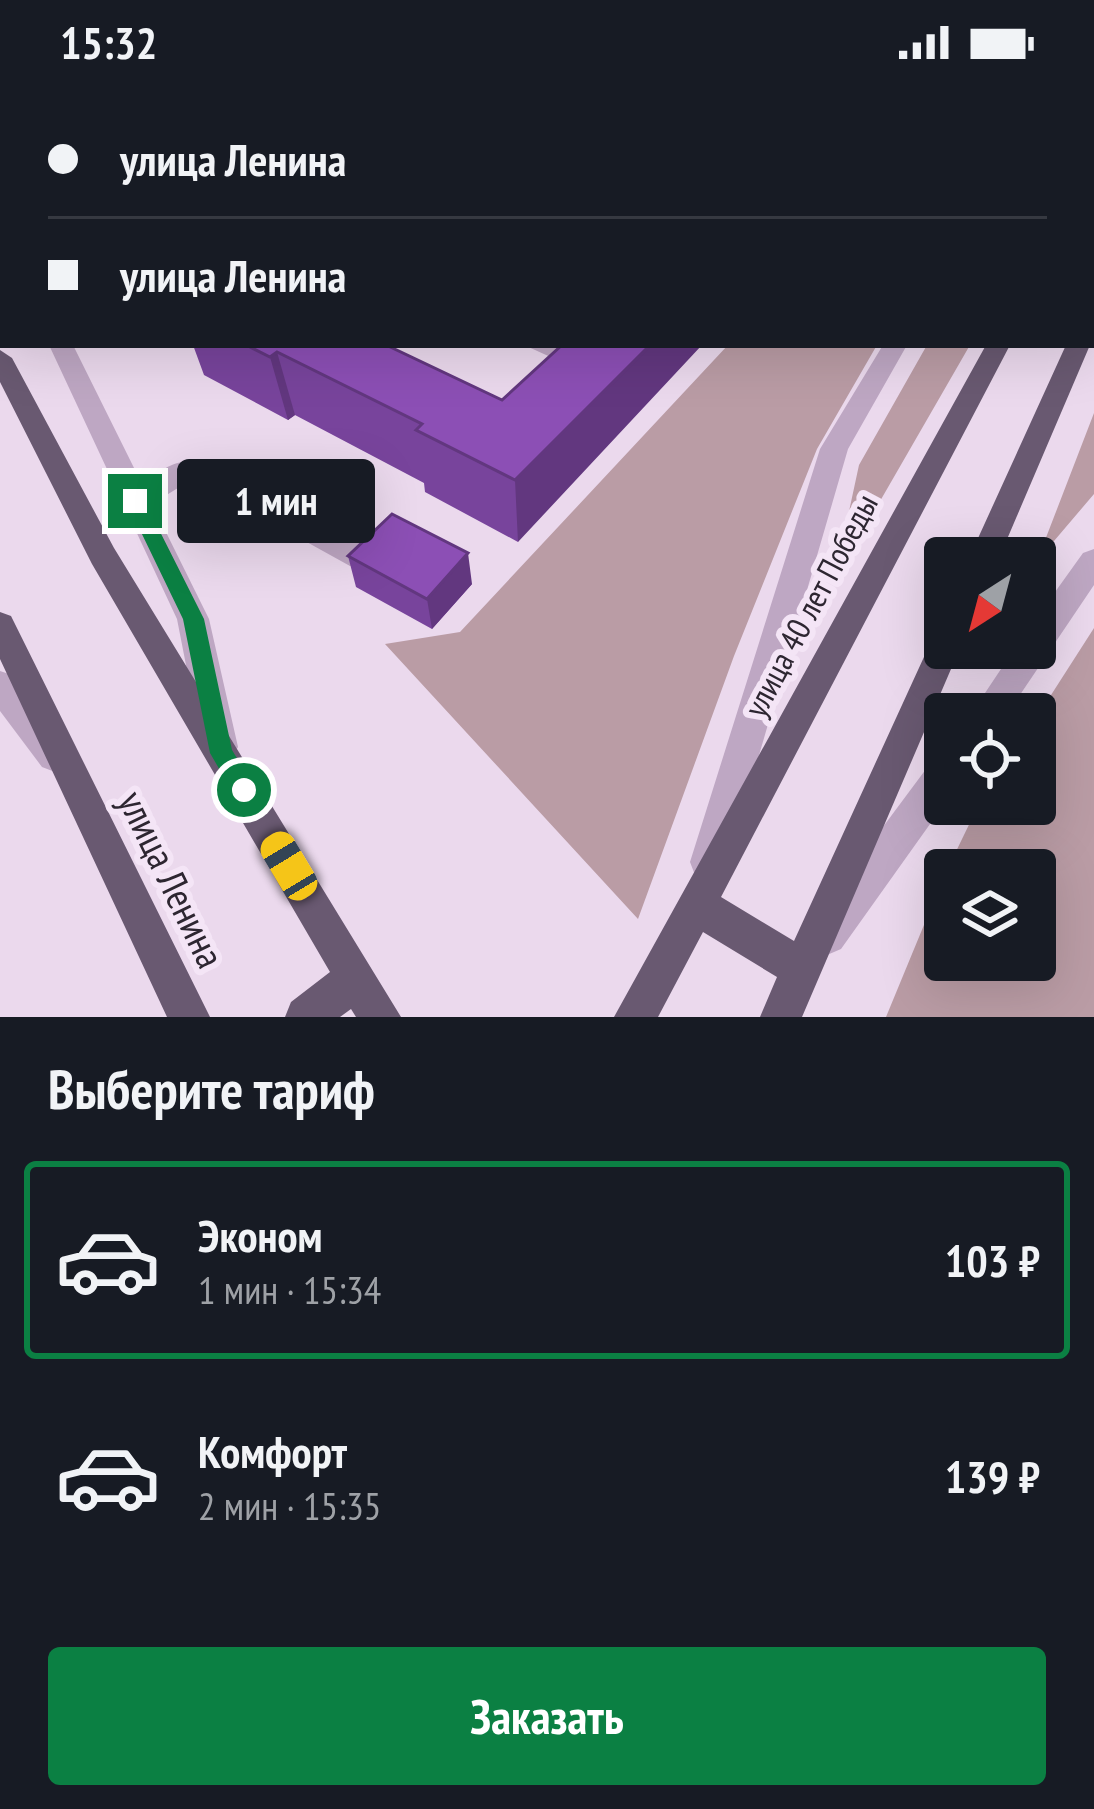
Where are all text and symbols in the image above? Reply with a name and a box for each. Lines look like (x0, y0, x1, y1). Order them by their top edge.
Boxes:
text: 15:32 (60, 13, 157, 71)
text: улица Ленина (120, 130, 346, 188)
text: улица Ленина (120, 246, 346, 304)
callout: 1 мин (177, 459, 375, 543)
route end (108, 474, 162, 528)
text: 1 мин (234, 475, 318, 526)
street label: улица 40 лет Победы (733, 486, 887, 724)
north arrow (924, 537, 1056, 669)
map controls (924, 537, 1056, 981)
button: locate (924, 693, 1056, 825)
route start (217, 763, 271, 817)
street label: улица Ленина (107, 782, 237, 976)
car (255, 826, 323, 906)
button: layers (924, 849, 1056, 981)
text: Выберите тариф (48, 1054, 375, 1124)
icon: car (54, 1206, 162, 1314)
text: Эконом (198, 1206, 322, 1264)
text: 103 ₽ (945, 1231, 1040, 1289)
text: 1 мин · 15:34 (198, 1264, 381, 1315)
icon: car (54, 1422, 162, 1530)
text: Комфорт (198, 1422, 347, 1480)
text: 139 ₽ (945, 1447, 1040, 1505)
text: 2 мин · 15:35 (198, 1480, 381, 1531)
button: Заказать (48, 1647, 1046, 1785)

